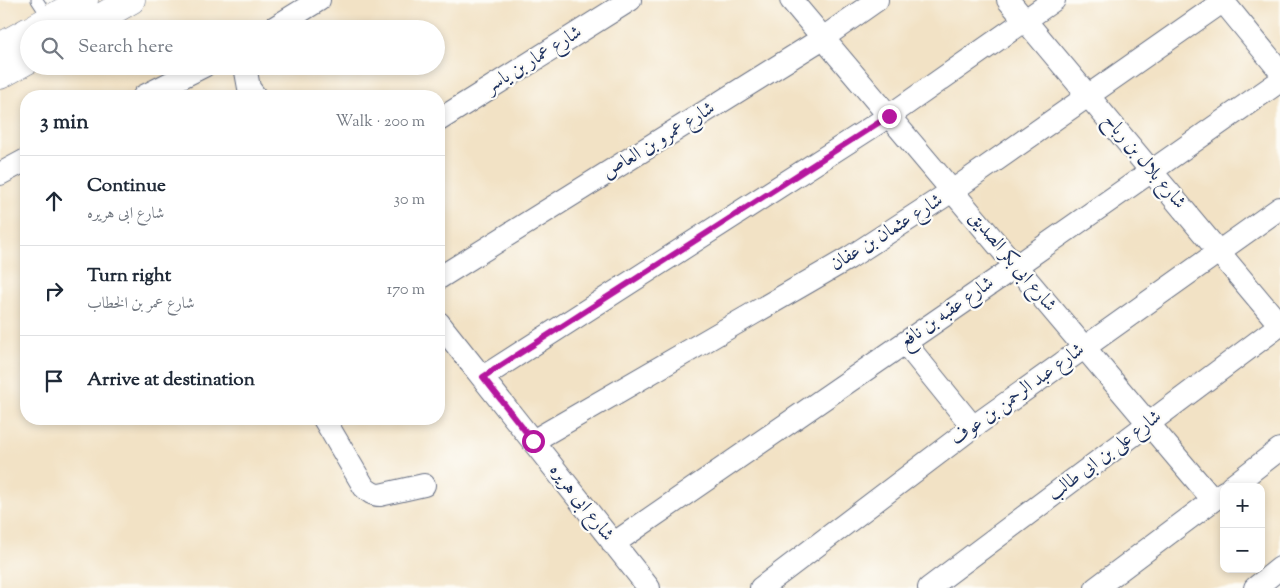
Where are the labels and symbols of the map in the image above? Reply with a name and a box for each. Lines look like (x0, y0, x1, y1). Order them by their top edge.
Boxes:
street label: شارع عمار بن ياسر (479, 19, 588, 102)
street label: شارع عمرو بن العاص (597, 95, 721, 187)
route end (878, 105, 901, 128)
street label: شارع بلال بن رباح (1094, 108, 1192, 217)
street label: شارع عثمان بن عفان (825, 188, 949, 278)
street label: شارع ابى بكر الصديق (962, 206, 1062, 318)
street label: شارع عقبه بن نافع (894, 270, 1001, 357)
street label: شارع عبد الرحمن بن عوف (945, 337, 1091, 453)
street label: شارع على بن ابى طالب (1042, 404, 1168, 508)
route start (522, 430, 545, 453)
street label: شارع ابى هريره (542, 458, 620, 548)

